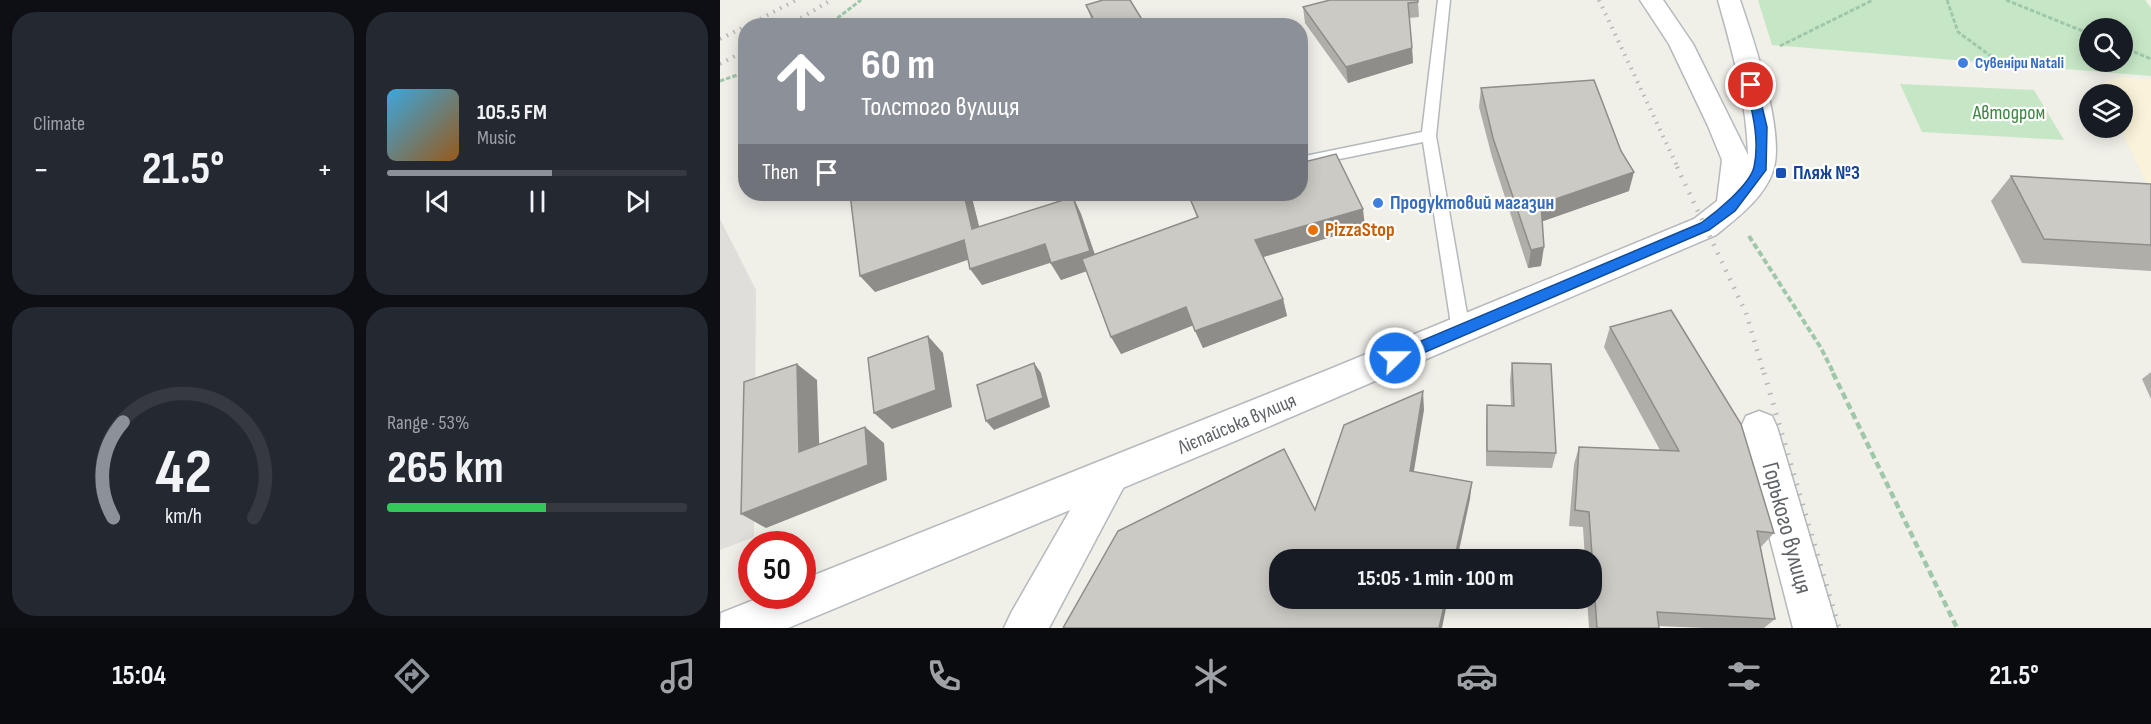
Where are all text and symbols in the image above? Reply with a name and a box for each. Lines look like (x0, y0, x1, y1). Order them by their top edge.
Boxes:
map controls (2079, 18, 2133, 138)
button: search (2079, 18, 2133, 72)
text: 60 m (861, 40, 935, 91)
icon: ahead (762, 42, 840, 120)
place label: Сувеніри Natali (1975, 54, 2064, 73)
marker: Сувеніри Natali (1956, 56, 1970, 70)
pin (1725, 59, 1776, 110)
icon: arrive (1734, 68, 1767, 101)
button: layers (2079, 84, 2133, 138)
text: Толстого вулиця (861, 91, 1020, 123)
text: 105.5 FM (477, 99, 547, 126)
park label: Автодром (1972, 101, 2045, 125)
text: Climate (33, 112, 85, 136)
text: Music (477, 126, 516, 150)
text: 21.5° (142, 142, 224, 197)
text: − (33, 150, 49, 190)
text: + (317, 150, 333, 190)
icon: arrive (810, 156, 843, 189)
text: Then (762, 159, 798, 186)
place label: Пляж №3 (1793, 161, 1860, 185)
marker: Пляж №3 (1774, 166, 1788, 180)
icon: previous (421, 185, 454, 218)
icon: pause (521, 185, 554, 218)
icon: next (621, 185, 654, 218)
place label: Продуктовий магазин (1390, 191, 1554, 215)
marker: Продуктовий магазин (1371, 196, 1385, 210)
place label: PizzaStop (1325, 218, 1395, 242)
marker: PizzaStop (1306, 223, 1320, 237)
position arrow (1363, 326, 1427, 390)
street label: Лієпайська вулиця (1173, 388, 1300, 460)
text: Range · 53% (387, 411, 469, 435)
text: 42 (155, 436, 211, 511)
text: 265 km (387, 441, 504, 496)
street label: Горького вулиця (1756, 459, 1818, 597)
text: km/h (164, 505, 202, 530)
speed limit sign: 50 (738, 531, 816, 609)
text: 15:05 · 1 min · 100 m (1357, 565, 1514, 592)
icon: directions (391, 655, 433, 697)
icon: music (657, 655, 699, 697)
icon: phone (923, 655, 965, 697)
icon: climate (1190, 655, 1232, 697)
icon: car (1456, 655, 1498, 697)
icon: filters (1723, 655, 1765, 697)
text: 15:04 (112, 660, 166, 692)
text: 21.5° (1989, 660, 2039, 692)

